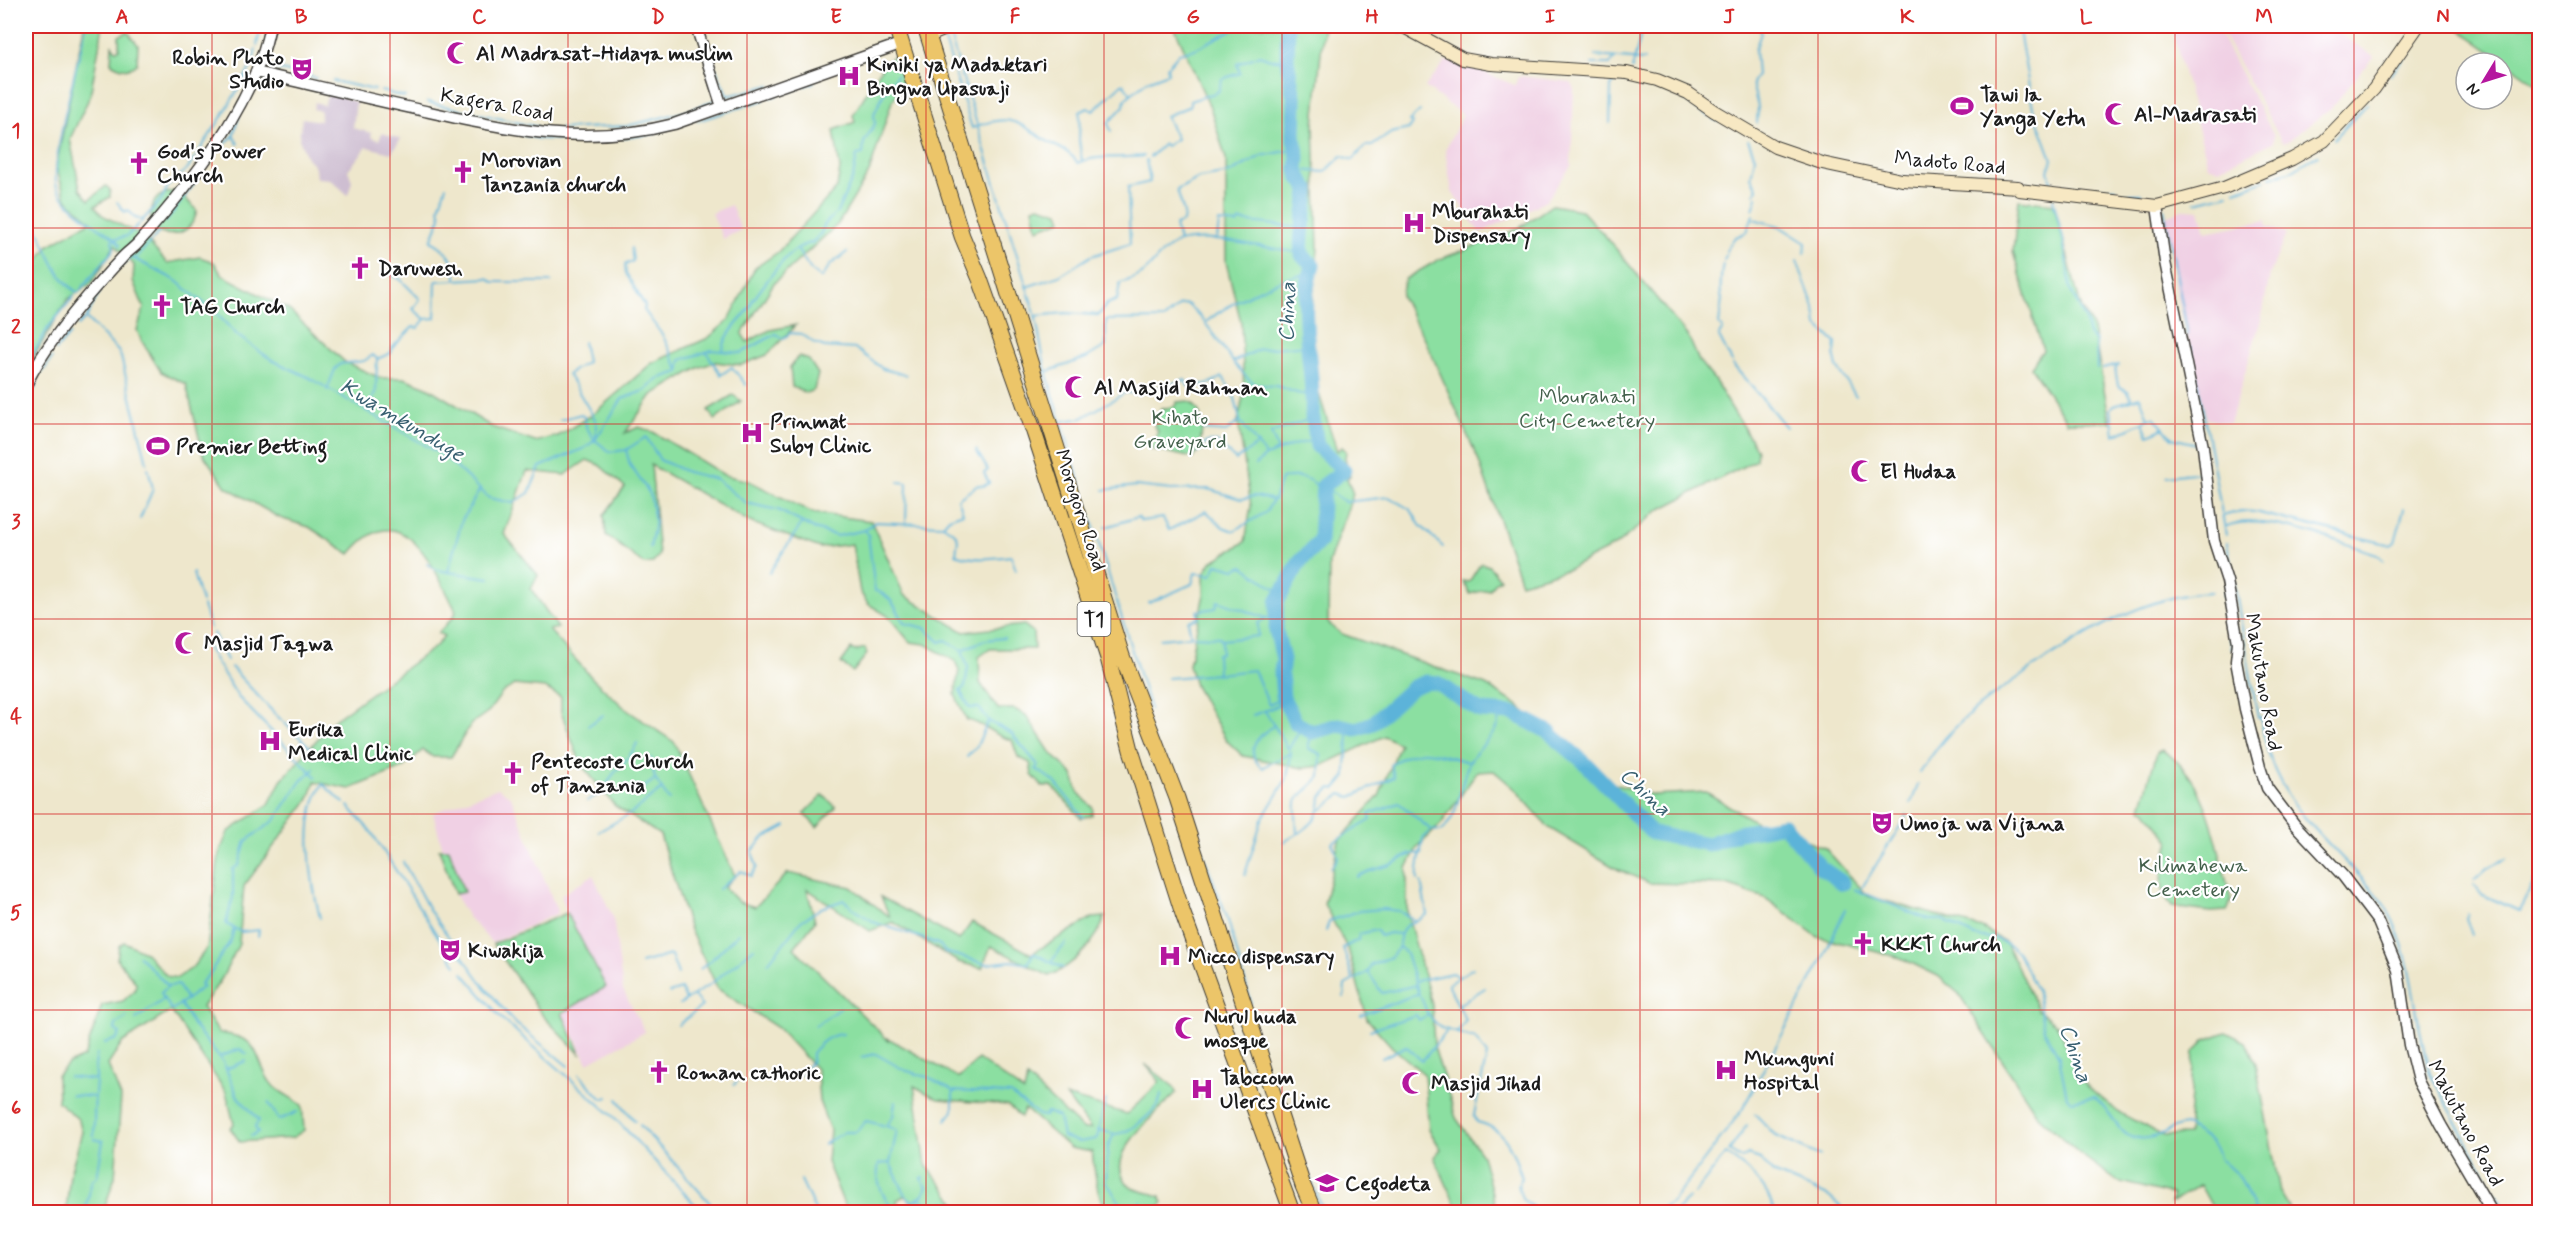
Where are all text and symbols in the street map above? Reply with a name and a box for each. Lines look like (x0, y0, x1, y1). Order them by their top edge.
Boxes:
text: A (115, 4, 129, 31)
text: B (295, 4, 308, 31)
text: C (472, 4, 487, 31)
text: D (651, 4, 665, 31)
text: E (830, 4, 842, 31)
text: F (1010, 4, 1021, 31)
text: G (1186, 4, 1200, 31)
text: H (1365, 4, 1379, 31)
text: I (1545, 4, 1555, 31)
text: J (1723, 4, 1735, 31)
text: K (1900, 4, 1915, 31)
text: L (2080, 4, 2093, 31)
text: M (2255, 4, 2273, 31)
text: N (2436, 4, 2450, 31)
mosque icon: Al Madrasat-Hidaya muslim (445, 40, 471, 66)
place label: Al Madrasat-Hidaya muslim (476, 40, 733, 68)
place label: Robin Photo Studio (172, 44, 284, 96)
place label: Kiniki ya Madaktari Bingwa Upasuaji (867, 51, 1048, 105)
north arrow (2454, 51, 2514, 111)
theatre icon: Robin Photo Studio (289, 56, 315, 82)
hospital icon: Kiniki ya Madaktari Bingwa Upasuaji (836, 63, 862, 89)
text: N (2462, 79, 2485, 100)
street label: Kagera Road (438, 81, 556, 131)
place label: Tawi la Yanga Yetu (1980, 81, 2086, 135)
sports icon: Tawi la Yanga Yetu (1949, 93, 1975, 119)
mosque icon: Al-Madrasati (2103, 101, 2129, 127)
place label: Al-Madrasati (2134, 101, 2257, 129)
text: 1 (12, 118, 20, 145)
place label: God's Power Church (157, 138, 266, 190)
street label: Madoto Road (1893, 144, 2007, 182)
place label: Morovian Tanzania church (481, 147, 627, 199)
church icon: God's Power Church (126, 150, 152, 176)
church icon: Morovian Tanzania church (450, 159, 476, 185)
place label: Mburahati Dispensary (1432, 198, 1531, 250)
hospital icon: Mburahati Dispensary (1401, 210, 1427, 236)
church icon: Daruwesh (347, 255, 373, 281)
place label: Daruwesh (378, 255, 463, 283)
water label: China (1273, 282, 1303, 342)
church icon: TAG Church (149, 293, 175, 319)
place label: TAG Church (180, 293, 285, 321)
text: 2 (11, 314, 21, 341)
water label: Kwamkunduge (334, 373, 470, 470)
mosque icon: Al Masjid Rahman (1063, 374, 1089, 400)
place label: Al Masjid Rahman (1094, 374, 1268, 402)
park label: Mburahati City Cemetery (1519, 383, 1655, 435)
park label: Kihato Graveyard (1133, 404, 1227, 456)
place label: Prinmat Suby Clinic (770, 408, 872, 460)
hospital icon: Prinmat Suby Clinic (739, 420, 765, 446)
sports icon: Premier Betting (145, 433, 171, 459)
place label: Premier Betting (176, 433, 328, 463)
street label: Morogoro Road (1047, 446, 1113, 575)
mosque icon: El Hudaa (1849, 458, 1875, 484)
place label: El Hudaa (1880, 458, 1957, 486)
text: 3 (11, 509, 21, 536)
road number: T1 (1078, 602, 1110, 636)
street label: Makutano Road (2237, 611, 2289, 753)
mosque icon: Masjid Taqwa (173, 630, 199, 656)
place label: Masjid Taqwa (204, 630, 334, 658)
text: 4 (10, 704, 22, 731)
place label: Eurika Medical Clinic (288, 716, 414, 768)
hospital icon: Eurika Medical Clinic (257, 728, 283, 754)
place label: Pentecoste Church of Tanzania (531, 748, 694, 800)
church icon: Pentecoste Church of Tanzania (500, 760, 526, 786)
water label: China (1613, 762, 1676, 823)
theatre icon: Umoja wa Vijana (1869, 810, 1895, 836)
place label: Umoja wa Vijana (1900, 810, 2065, 838)
park label: Kilimahewa Cemetery (2139, 852, 2248, 904)
text: 5 (10, 900, 22, 927)
church icon: KKKT Church (1850, 931, 1876, 957)
place label: KKKT Church (1881, 931, 2002, 959)
theatre icon: Kiwakija (437, 937, 463, 963)
place label: Kiwakija (468, 937, 544, 965)
hospital icon: Micco dispensary (1157, 943, 1183, 969)
place label: Micco dispensary (1188, 943, 1335, 971)
place label: Nurul huda mosque (1204, 1003, 1297, 1055)
mosque icon: Nurul huda mosque (1173, 1015, 1199, 1041)
water label: China (2052, 1021, 2098, 1087)
place label: Mkunguni Hospital (1744, 1045, 1834, 1097)
street label: Makutano Road (2420, 1055, 2510, 1192)
hospital icon: Mkunguni Hospital (1713, 1057, 1739, 1083)
church icon: Roman cathoric (646, 1059, 672, 1085)
place label: Roman cathoric (677, 1059, 821, 1087)
place label: Tabccom Ulercs Clinic (1220, 1064, 1331, 1116)
mosque icon: Masjid Jihad (1400, 1070, 1426, 1096)
place label: Masjid Jihad (1431, 1070, 1541, 1098)
hospital icon: Tabccom Ulercs Clinic (1189, 1076, 1215, 1102)
text: 6 (11, 1095, 21, 1122)
school or university icon: Cegodeta (1314, 1170, 1340, 1196)
place label: Cegodeta (1345, 1170, 1431, 1200)

